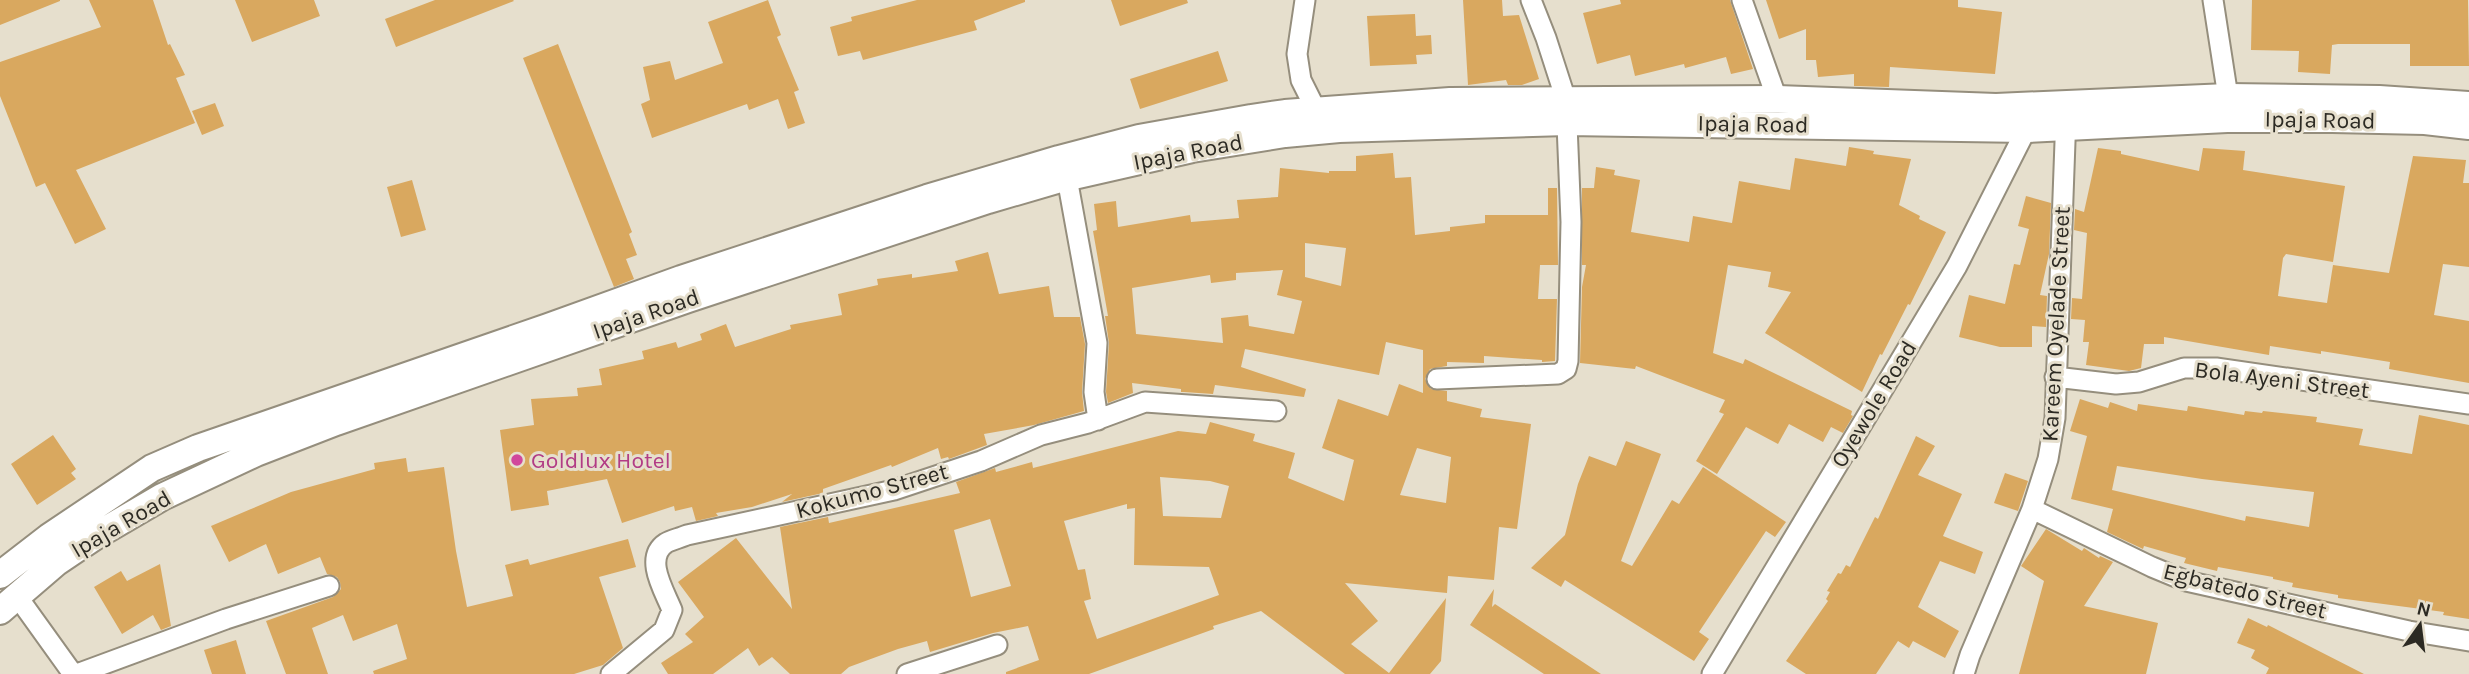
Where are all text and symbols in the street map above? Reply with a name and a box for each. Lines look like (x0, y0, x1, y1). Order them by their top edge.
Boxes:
street label: Ipaja Road (2264, 106, 2376, 134)
street label: Ipaja Road (1697, 110, 1809, 138)
street label: Ipaja Road (1131, 128, 1245, 176)
street label: Kareem Oyelade Street (2036, 205, 2076, 443)
street label: Ipaja Road (589, 283, 703, 345)
street label: Oyewole Road (1826, 336, 1922, 472)
street label: Bola Ayeni Street (2193, 356, 2371, 404)
place label: Goldlux Hotel (531, 447, 671, 474)
marker: Goldlux Hotel (509, 452, 525, 468)
street label: Kokumo Street (793, 458, 951, 524)
street label: Ipaja Road (66, 485, 176, 563)
street label: Egbatedo Street (2160, 558, 2330, 624)
north arrow (2385, 590, 2455, 660)
text: N (2415, 597, 2433, 622)

